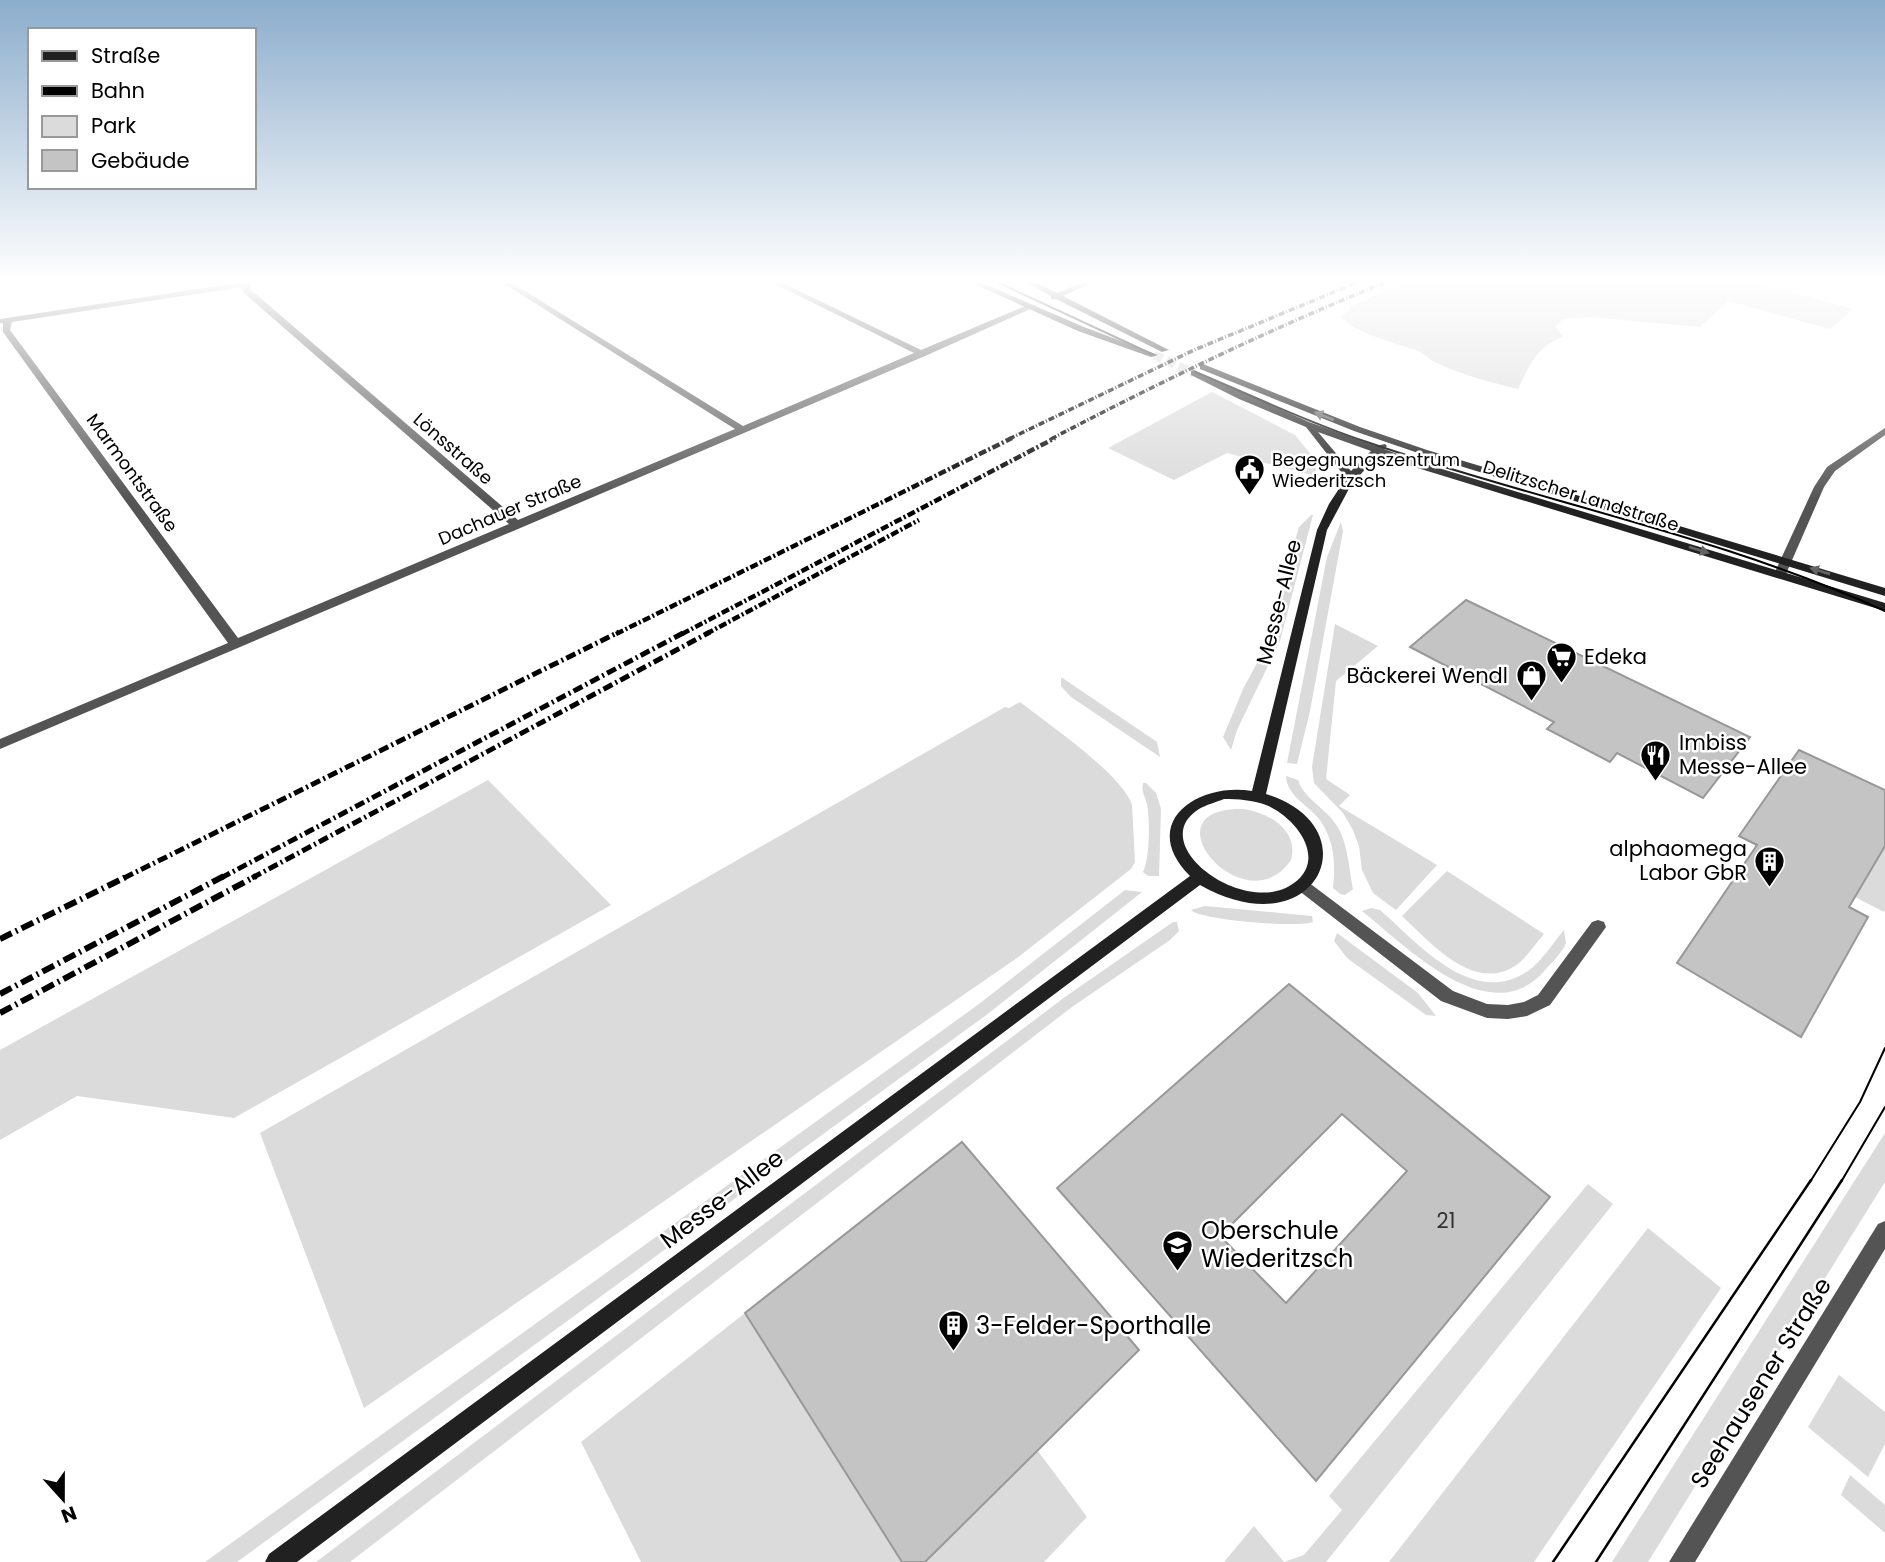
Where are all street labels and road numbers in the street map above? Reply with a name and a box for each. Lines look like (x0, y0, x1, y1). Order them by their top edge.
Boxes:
street label: Lönsstraße (408, 407, 499, 490)
street label: Marmontstraße (81, 408, 184, 537)
street label: Delitzscher Landstraße (1480, 454, 1682, 537)
street label: Dachauer Straße (434, 468, 585, 551)
street label: Messe-Allee (1249, 536, 1308, 668)
street label: Messe-Allee (653, 1141, 790, 1256)
street label: Seehausener Straße (1682, 1271, 1839, 1495)

